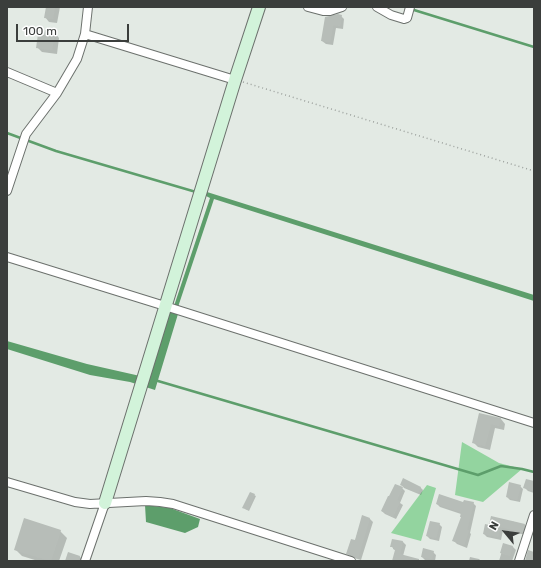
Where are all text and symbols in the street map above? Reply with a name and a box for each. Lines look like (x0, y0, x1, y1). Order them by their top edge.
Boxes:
scale bar (18, 16, 131, 42)
text: 100 m (23, 24, 57, 38)
north arrow (485, 512, 525, 552)
text: N (486, 519, 502, 533)

